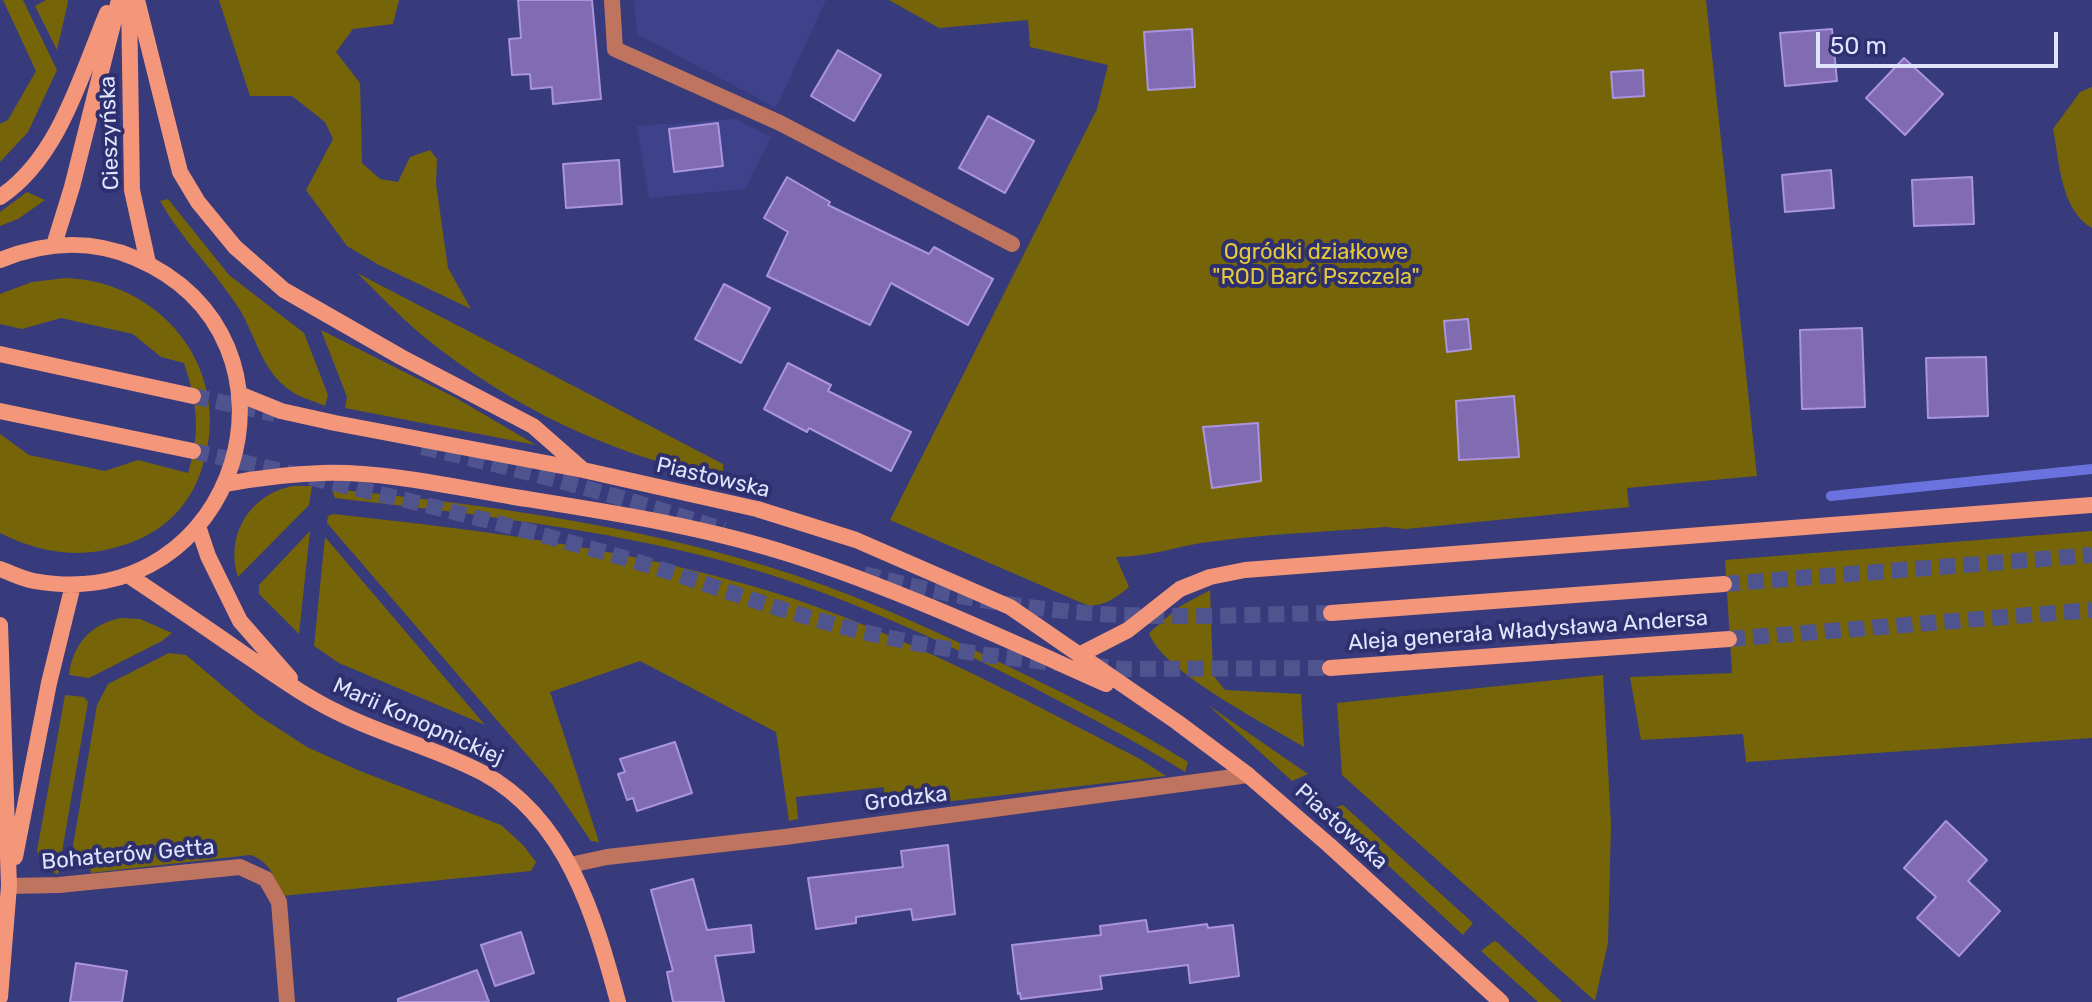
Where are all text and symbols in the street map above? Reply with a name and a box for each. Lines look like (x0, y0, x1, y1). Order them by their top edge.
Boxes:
scale bar (1820, 16, 2062, 66)
text: 50 m (1830, 32, 1887, 60)
street label: Cieszyńska (95, 75, 125, 191)
park label: Ogródki działkowe "ROD Barć Pszczela" (1212, 240, 1420, 292)
street label: Piastowska (654, 452, 772, 504)
street label: Aleja generała Władysława Andersa (1347, 605, 1709, 657)
street label: Marii Konopnickiej (329, 673, 507, 771)
street label: Piastowska (1289, 779, 1393, 875)
street label: Grodzka (863, 781, 949, 817)
street label: Bohaterów Getta (40, 834, 216, 876)

